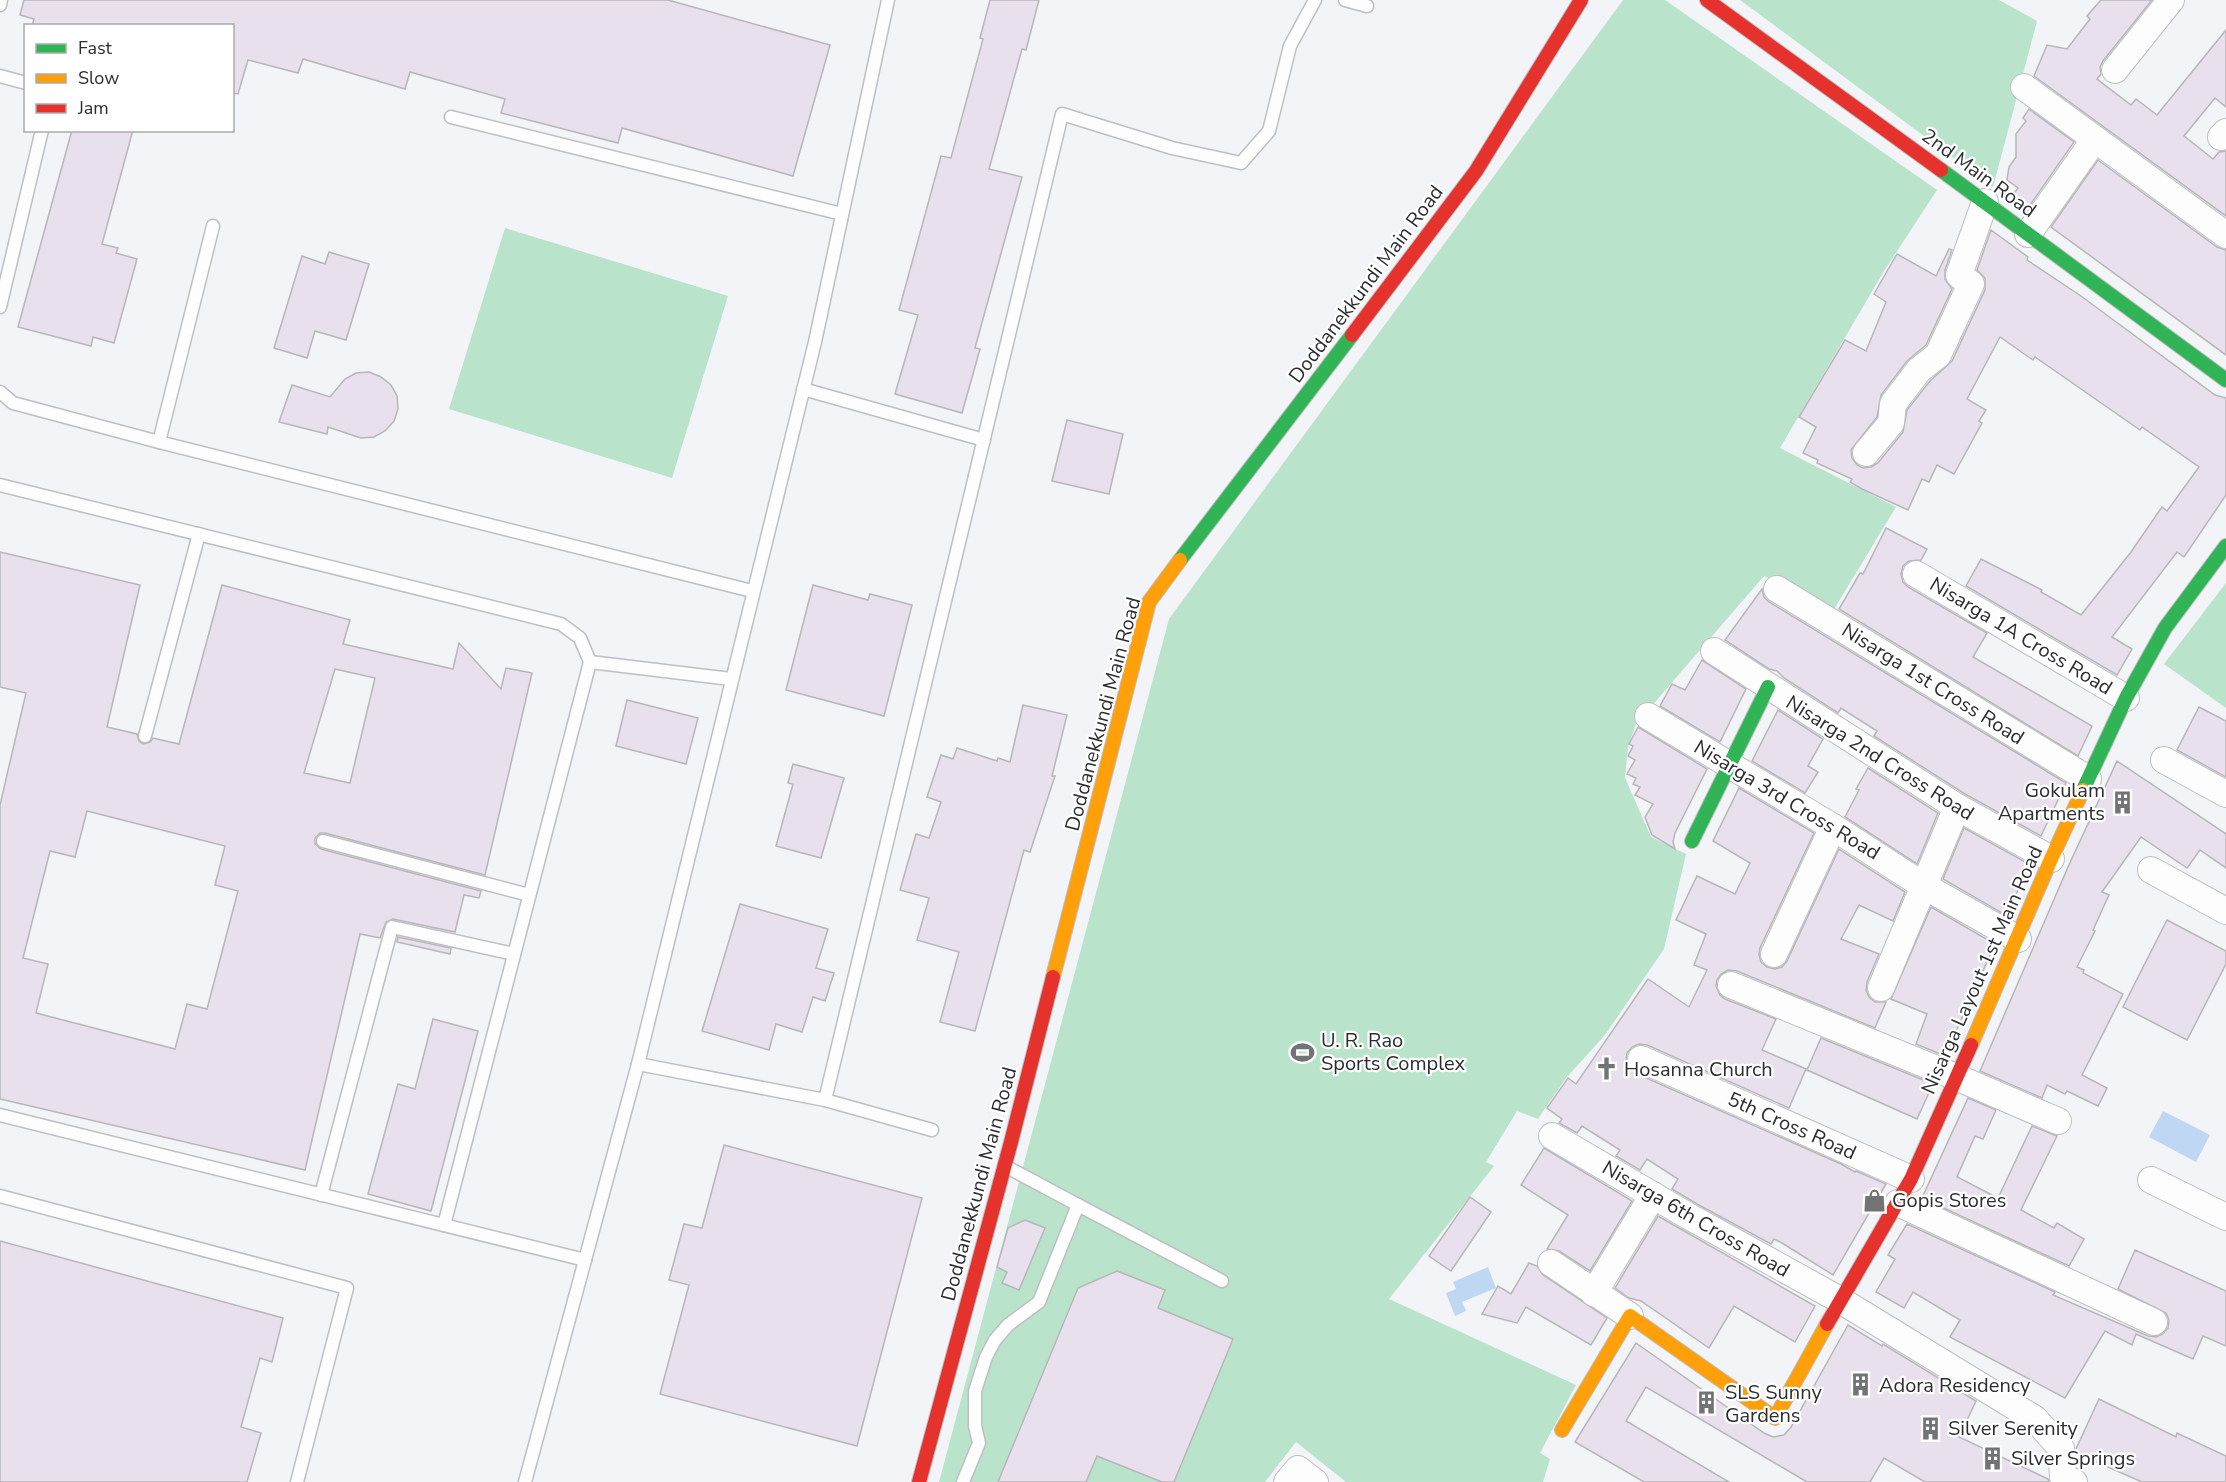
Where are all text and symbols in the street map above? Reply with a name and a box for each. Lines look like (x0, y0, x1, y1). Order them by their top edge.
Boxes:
legend (24, 24, 234, 132)
text: Fast (78, 36, 113, 60)
text: Slow (78, 66, 119, 90)
text: Jam (77, 96, 109, 120)
street label: 2nd Main Road (1916, 122, 2042, 224)
street label: Doddanekkundi Main Road (1283, 180, 1449, 388)
street label: Nisarga 1A Cross Road (1925, 571, 2117, 701)
street label: Doddanekkundi Main Road (1059, 594, 1147, 834)
street label: Nisarga 1st Cross Road (1837, 617, 2029, 751)
street label: Nisarga 2nd Cross Road (1781, 689, 1979, 827)
street label: Nisarga 3rd Cross Road (1689, 734, 1885, 866)
place label: Gokulam Apartments (1998, 777, 2105, 827)
building icon: Gokulam Apartments (2110, 789, 2136, 815)
street label: Nisarga Layout 1st Main Road (1915, 842, 2049, 1098)
place label: U. R. Rao Sports Complex (1321, 1027, 1466, 1077)
sports icon: U. R. Rao Sports Complex (1290, 1039, 1316, 1065)
church icon: Hosanna Church (1593, 1056, 1619, 1082)
place label: Hosanna Church (1624, 1056, 1773, 1083)
street label: Doddanekkundi Main Road (935, 1064, 1023, 1304)
street label: 5th Cross Road (1723, 1086, 1861, 1166)
street label: Nisarga 6th Cross Road (1597, 1154, 1795, 1284)
shop icon: Gopis Stores (1861, 1187, 1887, 1213)
place label: Gopis Stores (1892, 1187, 2006, 1214)
building icon: Adora Residency (1848, 1372, 1874, 1398)
place label: Adora Residency (1879, 1372, 2031, 1399)
place label: SLS Sunny Gardens (1725, 1379, 1822, 1429)
building icon: SLS Sunny Gardens (1694, 1390, 1720, 1416)
building icon: Silver Serenity (1917, 1415, 1943, 1441)
place label: Silver Serenity (1948, 1415, 2078, 1442)
building icon: Silver Springs (1980, 1445, 2006, 1471)
place label: Silver Springs (2011, 1445, 2135, 1472)

